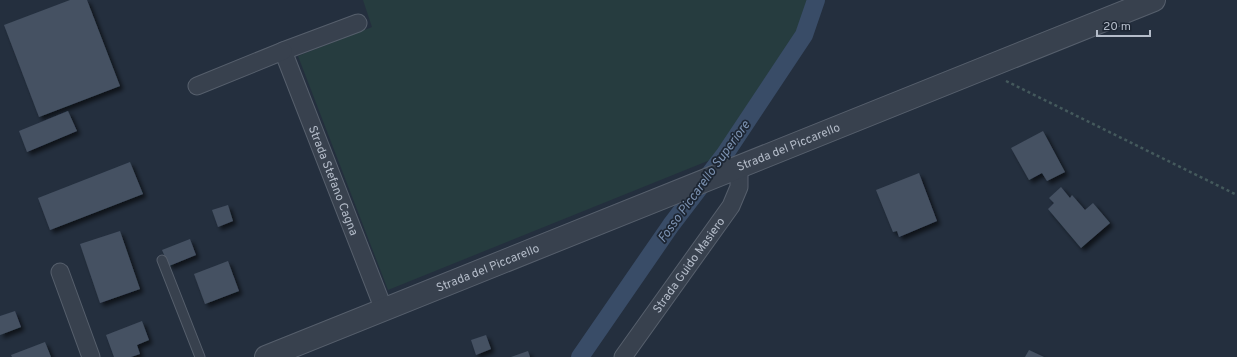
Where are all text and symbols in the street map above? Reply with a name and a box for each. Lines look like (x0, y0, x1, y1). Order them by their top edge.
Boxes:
scale bar (1097, 12, 1150, 38)
text: 20 m (1103, 19, 1131, 35)
water label: Fosso Piccarello Superiore (655, 118, 754, 246)
street label: Strada del Piccarello (735, 120, 843, 176)
street label: Strada Stefano Cagna (304, 123, 361, 238)
street label: Strada Guido Masiero (650, 214, 729, 317)
street label: Strada del Piccarello (434, 241, 542, 297)

